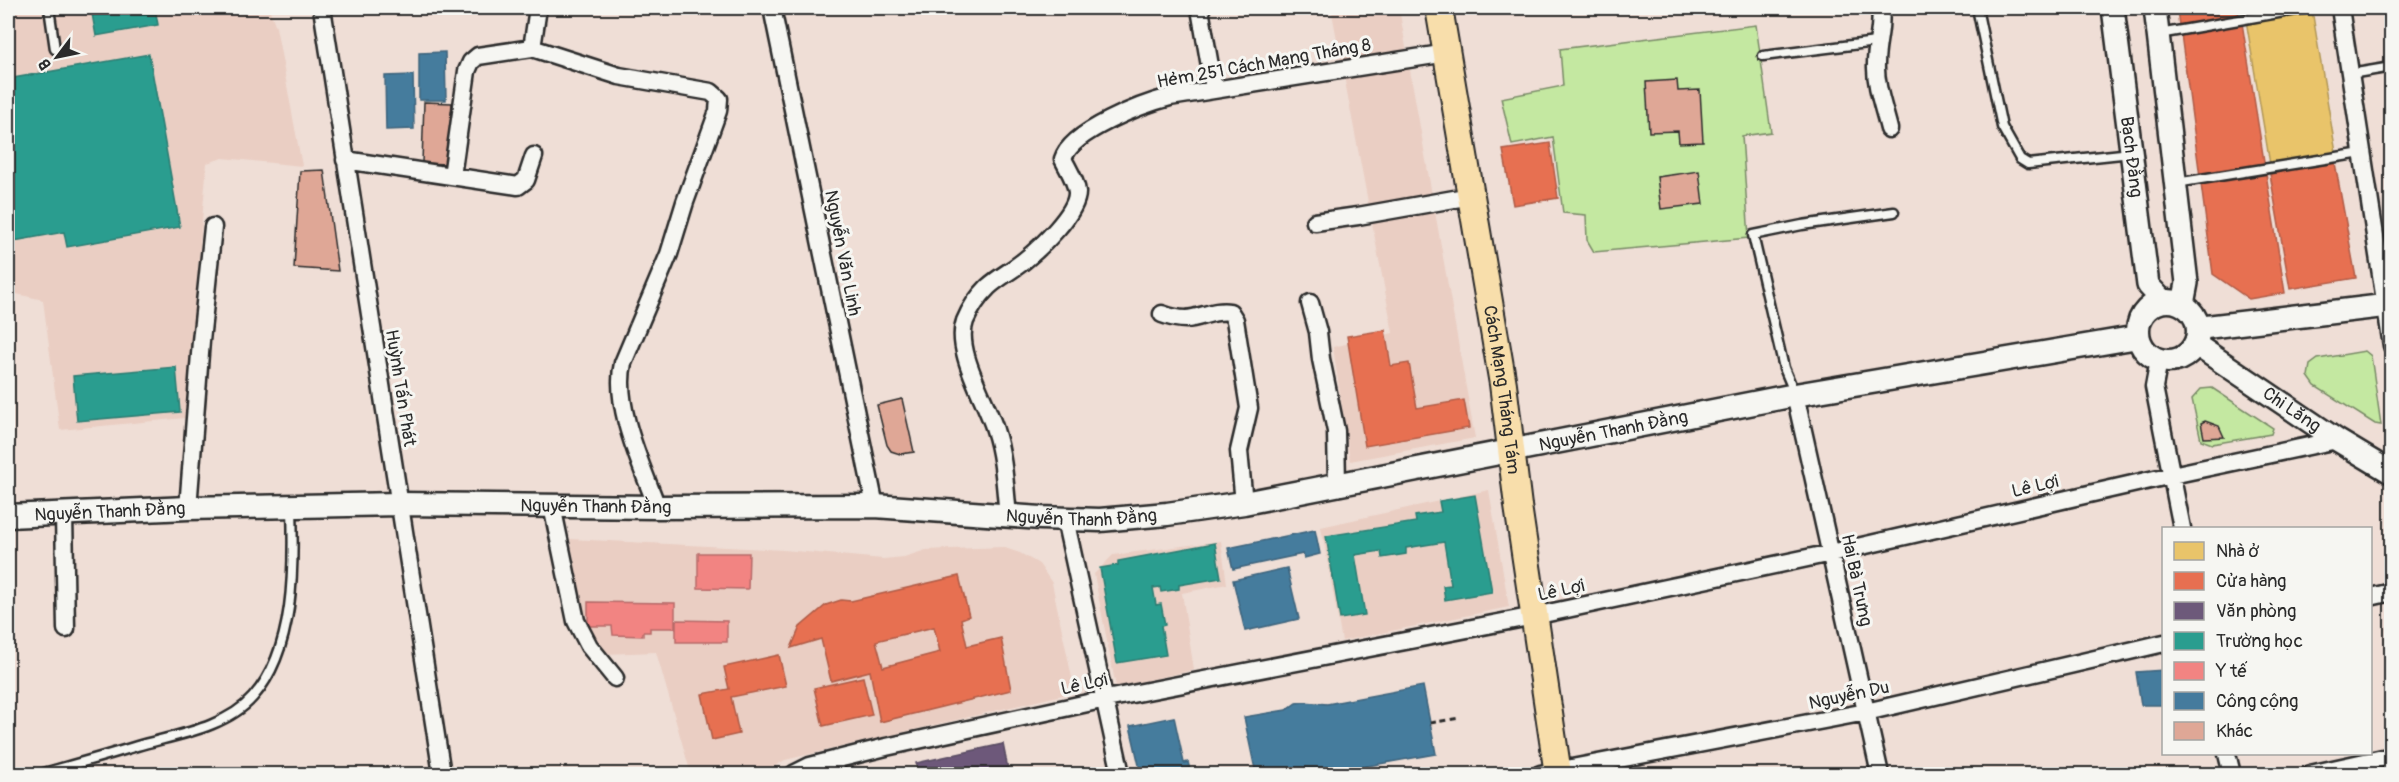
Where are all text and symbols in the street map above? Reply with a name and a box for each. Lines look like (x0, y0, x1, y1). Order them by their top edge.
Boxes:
north arrow (27, 27, 87, 87)
street label: Hẻm 251 Cách Mạng Tháng 8 (1155, 33, 1373, 94)
text: B (34, 55, 56, 74)
street label: Bạch Đằng (2115, 115, 2148, 199)
street label: Nguyễn Văn Linh (819, 188, 866, 318)
street label: Cách Mạng Tháng Tám (1478, 304, 1525, 476)
street label: Huỳnh Tấn Phát (380, 328, 421, 449)
street label: Chi Lăng (2258, 382, 2325, 438)
street label: Nguyễn Thanh Đằng (1537, 405, 1690, 457)
street label: Lê Lợi (2010, 470, 2061, 503)
street label: Nguyễn Thanh Đằng (520, 494, 671, 519)
street label: Nguyễn Thanh Đằng (34, 497, 186, 527)
street label: Nguyễn Thanh Đằng (1005, 504, 1158, 532)
legend (2162, 527, 2372, 755)
street label: Hai Bà Trưng (1836, 532, 1877, 628)
text: Nhà ở (2216, 540, 2260, 563)
text: Cửa hàng (2216, 570, 2286, 593)
street label: Lê Lợi (1536, 574, 1587, 607)
text: Văn phòng (2216, 600, 2296, 623)
text: Trường học (2216, 630, 2303, 653)
text: Y tế (2215, 660, 2248, 683)
street label: Lê Lợi (1059, 668, 1110, 701)
street label: Nguyễn Du (1807, 676, 1891, 715)
text: Công cộng (2216, 690, 2298, 713)
text: Khác (2216, 720, 2253, 743)

